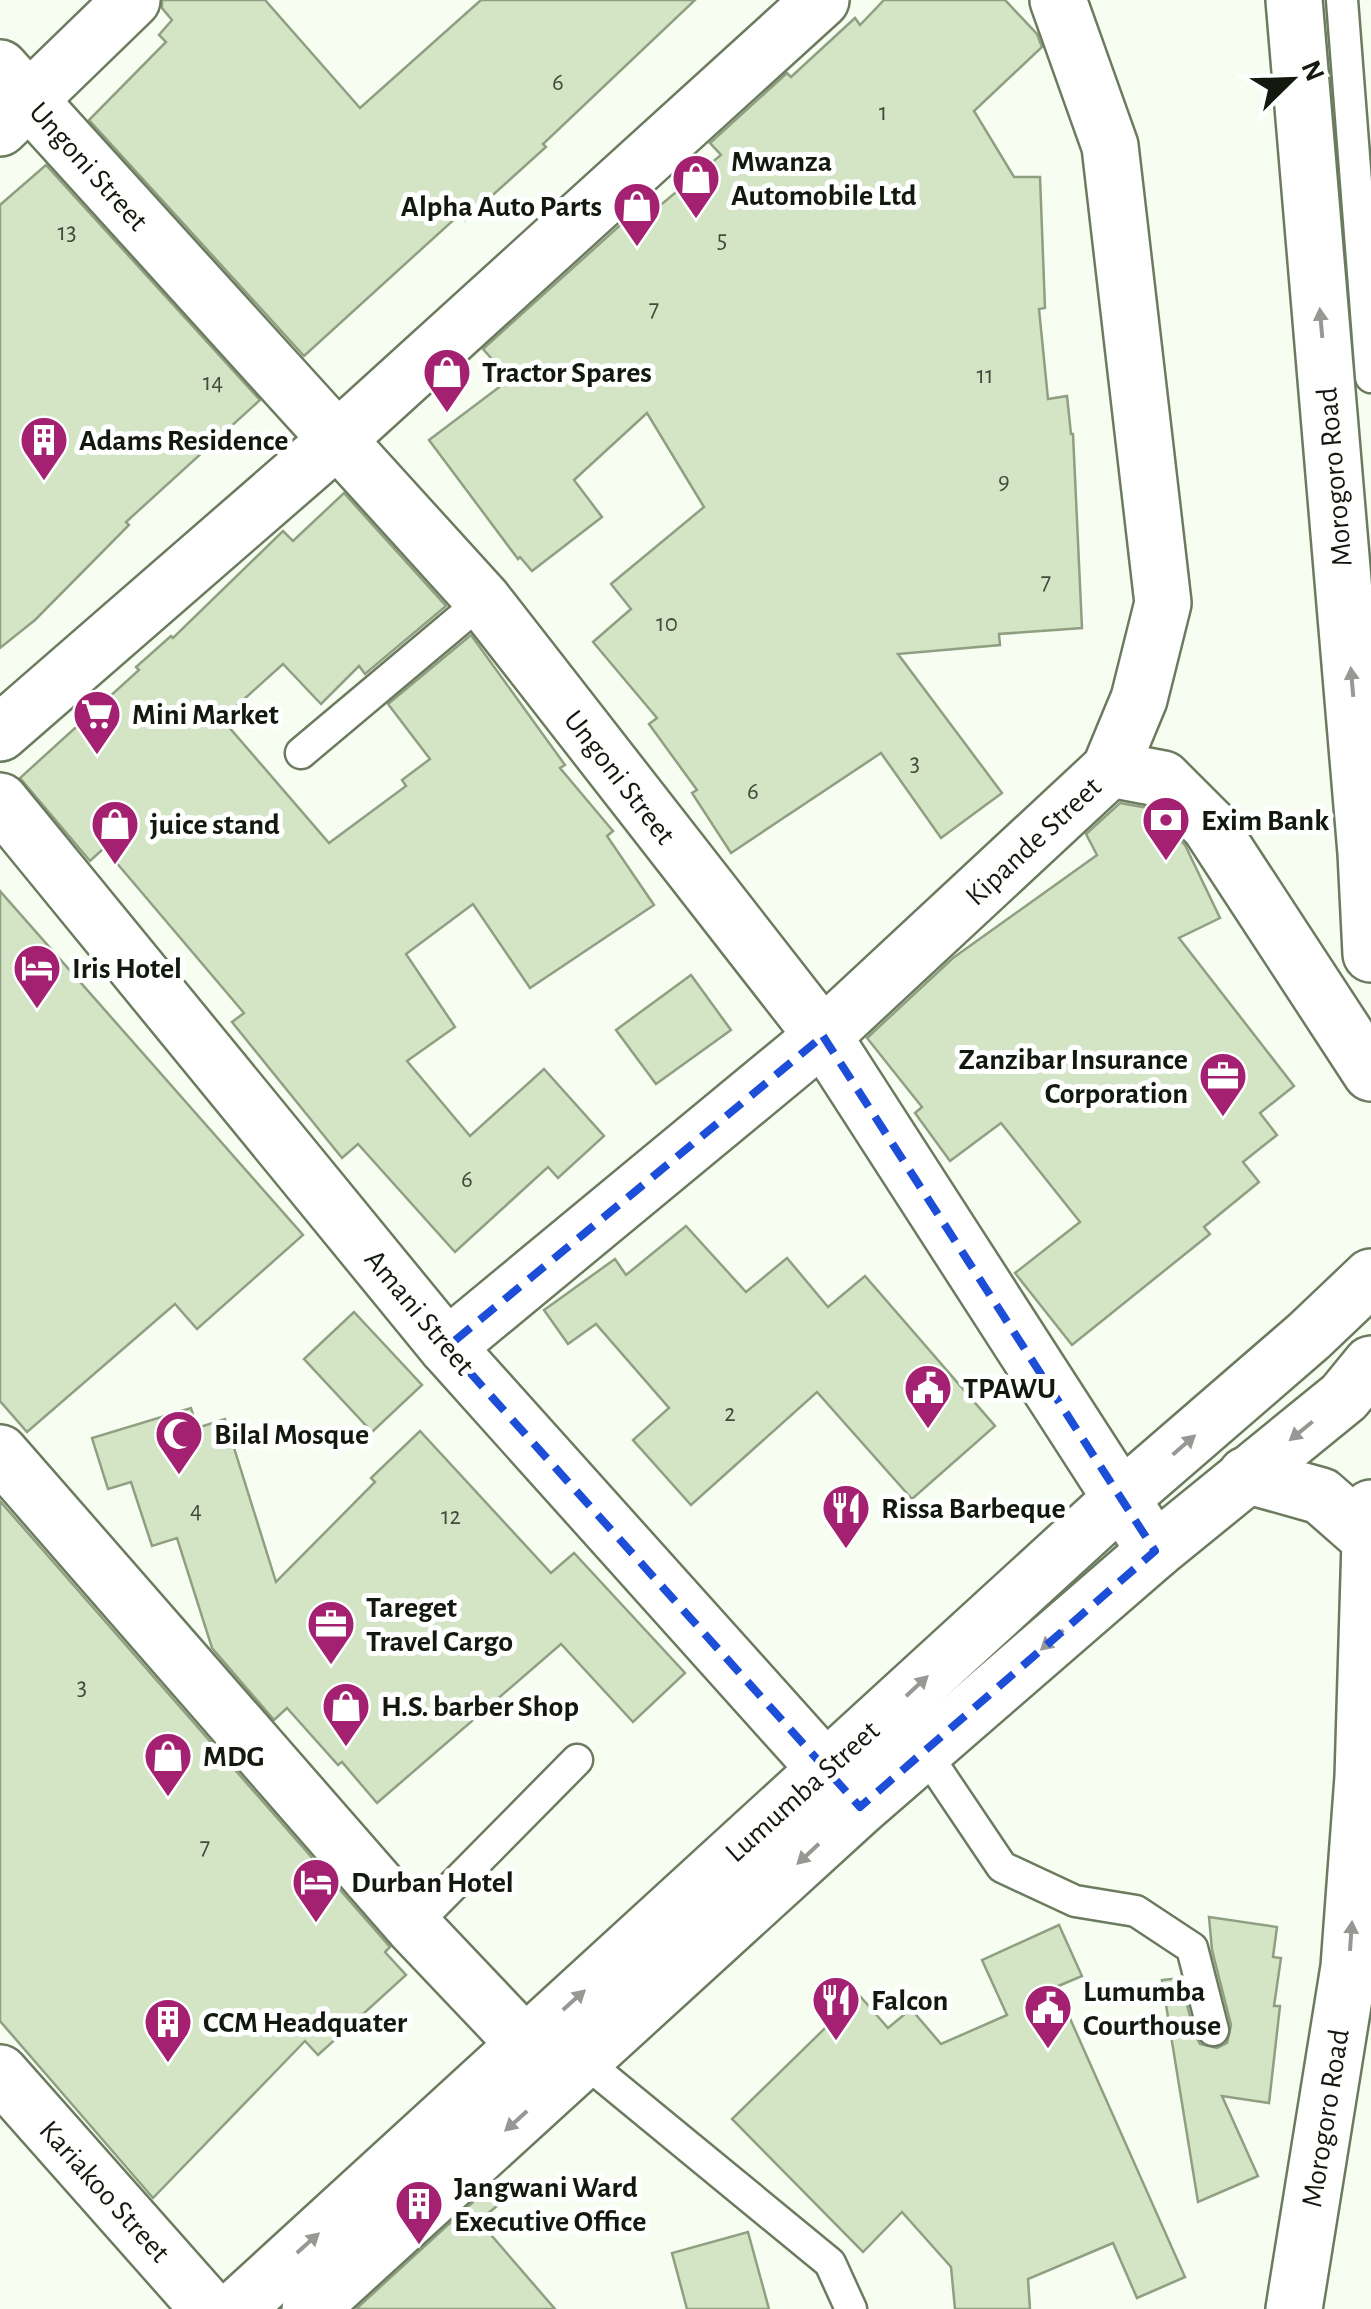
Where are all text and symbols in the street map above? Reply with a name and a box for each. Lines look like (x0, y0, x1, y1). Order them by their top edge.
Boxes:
north arrow (1241, 30, 1341, 130)
text: N (1295, 57, 1329, 85)
house number: 6 (552, 70, 564, 95)
street label: Ungoni Street (23, 97, 154, 237)
house number: 1 (879, 100, 887, 125)
place label: Mwanza Automobile Ltd (731, 147, 917, 211)
shop icon: Mwanza Automobile Ltd (670, 152, 722, 220)
shop icon: Alpha Auto Parts (611, 180, 663, 248)
place label: Alpha Auto Parts (401, 192, 602, 222)
house number: 13 (58, 220, 76, 245)
house number: 5 (717, 227, 727, 252)
house number: 7 (649, 296, 659, 321)
one-way arrow (1313, 307, 1329, 339)
shop icon: Tractor Spares (421, 346, 473, 414)
place label: Tractor Spares (482, 358, 652, 388)
house number: 11 (976, 363, 994, 388)
house number: 14 (203, 370, 223, 395)
street label: Morogoro Road (1312, 386, 1358, 568)
building icon: Adams Residence (18, 414, 70, 482)
place label: Adams Residence (79, 426, 289, 456)
house number: 9 (998, 469, 1010, 494)
house number: 7 (1041, 569, 1051, 594)
house number: 10 (656, 611, 678, 636)
one-way arrow (1343, 666, 1359, 698)
supermarket icon: Mini Market (71, 688, 123, 756)
place label: Mini Market (132, 700, 279, 730)
street label: Ungoni Street (558, 705, 681, 851)
house number: 3 (910, 751, 920, 776)
street label: Kipande Street (960, 772, 1107, 912)
house number: 6 (747, 779, 759, 804)
bank icon: Exim Bank (1140, 794, 1192, 862)
shop icon: juice stand (89, 798, 141, 866)
place label: Exim Bank (1201, 806, 1329, 836)
place label: juice stand (150, 810, 280, 840)
hotel icon: Iris Hotel (11, 942, 63, 1010)
place label: Iris Hotel (72, 954, 182, 984)
place label: Zanzibar Insurance Corporation (959, 1045, 1188, 1109)
office icon: Zanzibar Insurance Corporation (1197, 1050, 1249, 1118)
house number: 6 (461, 1167, 473, 1192)
street label: Amani Street (359, 1244, 480, 1381)
public building icon: TPAWU (902, 1362, 954, 1430)
place label: TPAWU (963, 1374, 1056, 1404)
house number: 2 (724, 1401, 736, 1426)
mosque icon: Bilal Mosque (153, 1408, 205, 1476)
place label: Bilal Mosque (214, 1420, 369, 1450)
one-way arrow (1288, 1420, 1314, 1441)
one-way arrow (1171, 1434, 1196, 1456)
restaurant icon: Rissa Barbeque (820, 1482, 872, 1550)
place label: Rissa Barbeque (881, 1494, 1066, 1524)
house number: 4 (190, 1498, 202, 1523)
house number: 12 (441, 1504, 461, 1529)
place label: Tareget Travel Cargo (366, 1593, 513, 1657)
office icon: Tareget Travel Cargo (305, 1598, 357, 1666)
one-way arrow (1040, 1629, 1065, 1651)
house number: 3 (77, 1675, 87, 1700)
one-way arrow (904, 1676, 929, 1698)
shop icon: H.S. barber Shop (320, 1680, 372, 1748)
place label: H.S. barber Shop (381, 1692, 579, 1722)
street label: Lumumba Street (720, 1715, 886, 1868)
shop icon: MDG (142, 1730, 194, 1798)
place label: MDG (203, 1742, 265, 1772)
house number: 7 (200, 1834, 210, 1859)
one-way arrow (796, 1843, 820, 1866)
hotel icon: Durban Hotel (290, 1856, 342, 1924)
place label: Durban Hotel (351, 1868, 514, 1898)
one-way arrow (1343, 1919, 1359, 1951)
restaurant icon: Falcon (810, 1974, 862, 2042)
place label: Lumumba Courthouse (1083, 1977, 1221, 2041)
public building icon: Lumumba Courthouse (1022, 1982, 1074, 2050)
place label: Falcon (871, 1986, 948, 2016)
one-way arrow (562, 1989, 586, 2012)
building icon: CCM Headquater (142, 1996, 194, 2064)
place label: CCM Headquater (203, 2008, 408, 2038)
street label: Morogoro Road (1297, 2027, 1355, 2209)
one-way arrow (504, 2109, 528, 2132)
street label: Kariakoo Street (33, 2115, 175, 2268)
place label: Jangwani Ward Executive Office (454, 2173, 646, 2237)
building icon: Jangwani Ward Executive Office (393, 2178, 445, 2246)
one-way arrow (296, 2232, 320, 2255)

